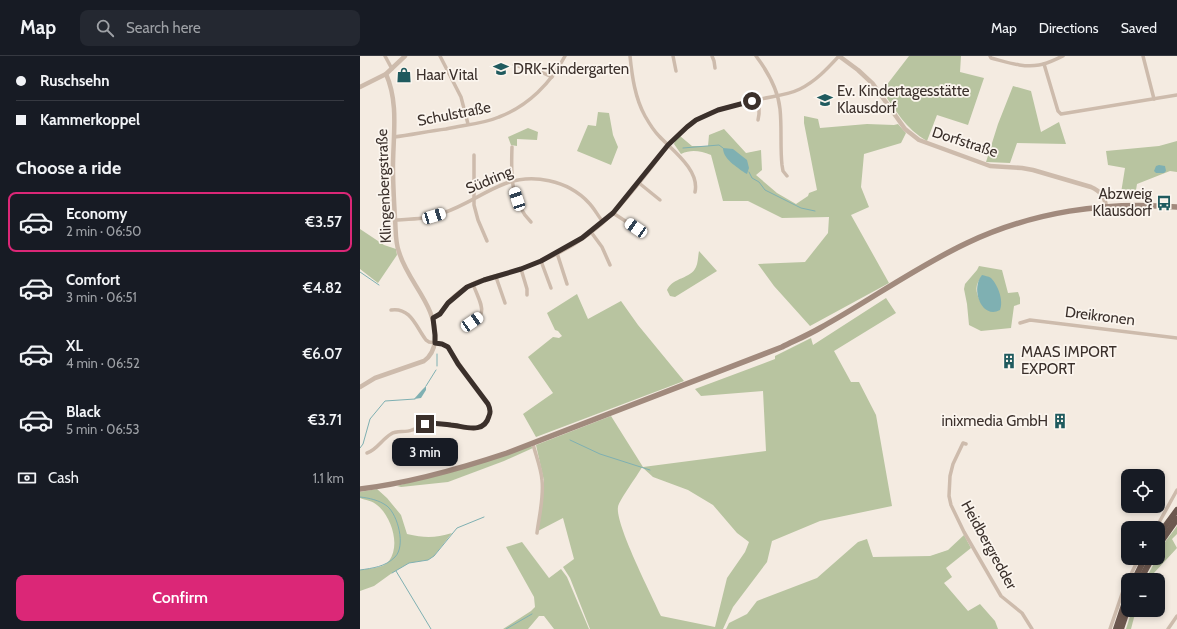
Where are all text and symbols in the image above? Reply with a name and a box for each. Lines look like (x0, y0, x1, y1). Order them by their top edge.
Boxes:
search box (80, 10, 360, 46)
text: Map (20, 16, 56, 39)
icon: search (94, 17, 116, 39)
text: Search here (126, 19, 201, 37)
text: Map (991, 19, 1017, 37)
text: Directions (1039, 19, 1099, 37)
text: Saved (1121, 19, 1157, 37)
school or university icon: DRK-Kindergarten (492, 60, 510, 78)
place label: DRK-Kindergarten (513, 60, 629, 78)
shop icon: Haar Vital (395, 66, 413, 84)
place label: Haar Vital (416, 66, 478, 84)
text: Ruschsehn (40, 72, 110, 90)
place label: Ev. Kindertagesstätte Klausdorf (837, 82, 970, 117)
school or university icon: Ev. Kindertagesstätte Klausdorf (816, 91, 834, 109)
route start (743, 92, 761, 110)
street label: Schulstraße (416, 98, 493, 130)
text: Kammerkoppel (40, 111, 140, 129)
street label: Dorfstraße (930, 123, 1000, 161)
street label: Klingenbergstraße (373, 128, 395, 244)
text: Choose a ride (16, 157, 121, 179)
street label: Südring (463, 162, 515, 198)
place label: Abzweig Klausdorf (1092, 185, 1153, 220)
car (508, 186, 526, 212)
bus stop icon: Abzweig Klausdorf (1155, 194, 1173, 212)
icon: car (18, 204, 54, 240)
text: Economy (66, 205, 127, 223)
car (421, 207, 447, 225)
text: €3.57 (305, 213, 342, 231)
car (623, 216, 649, 240)
text: 2 min · 06:50 (66, 223, 141, 239)
icon: car (18, 270, 54, 306)
text: Comfort (66, 271, 120, 289)
text: €4.82 (303, 279, 342, 297)
text: 3 min · 06:51 (66, 289, 137, 305)
street label: Dreikronen (1064, 303, 1136, 329)
car (459, 310, 485, 334)
icon: car (18, 336, 54, 372)
text: XL (66, 337, 83, 355)
place label: MAAS IMPORT EXPORT (1021, 343, 1117, 378)
text: €6.07 (303, 345, 342, 363)
building icon: MAAS IMPORT EXPORT (1000, 352, 1018, 370)
text: 4 min · 06:52 (66, 355, 140, 371)
icon: car (18, 402, 54, 438)
text: Black (66, 403, 101, 421)
text: €3.71 (308, 411, 342, 429)
place label: inixmedia GmbH (941, 412, 1048, 430)
building icon: inixmedia GmbH (1051, 412, 1069, 430)
route end (416, 415, 434, 433)
text: 5 min · 06:53 (66, 421, 140, 437)
callout: 3 min (392, 438, 458, 466)
text: 3 min (409, 444, 441, 460)
icon: cash (16, 467, 38, 489)
text: Cash (48, 469, 79, 487)
map controls (1121, 469, 1165, 617)
button: locate (1121, 469, 1165, 513)
text: 1.1 km (313, 470, 344, 486)
street label: Heidbergredder (957, 497, 1021, 593)
button: + (1121, 521, 1165, 565)
button: − (1121, 573, 1165, 617)
button: Confirm (16, 575, 344, 621)

